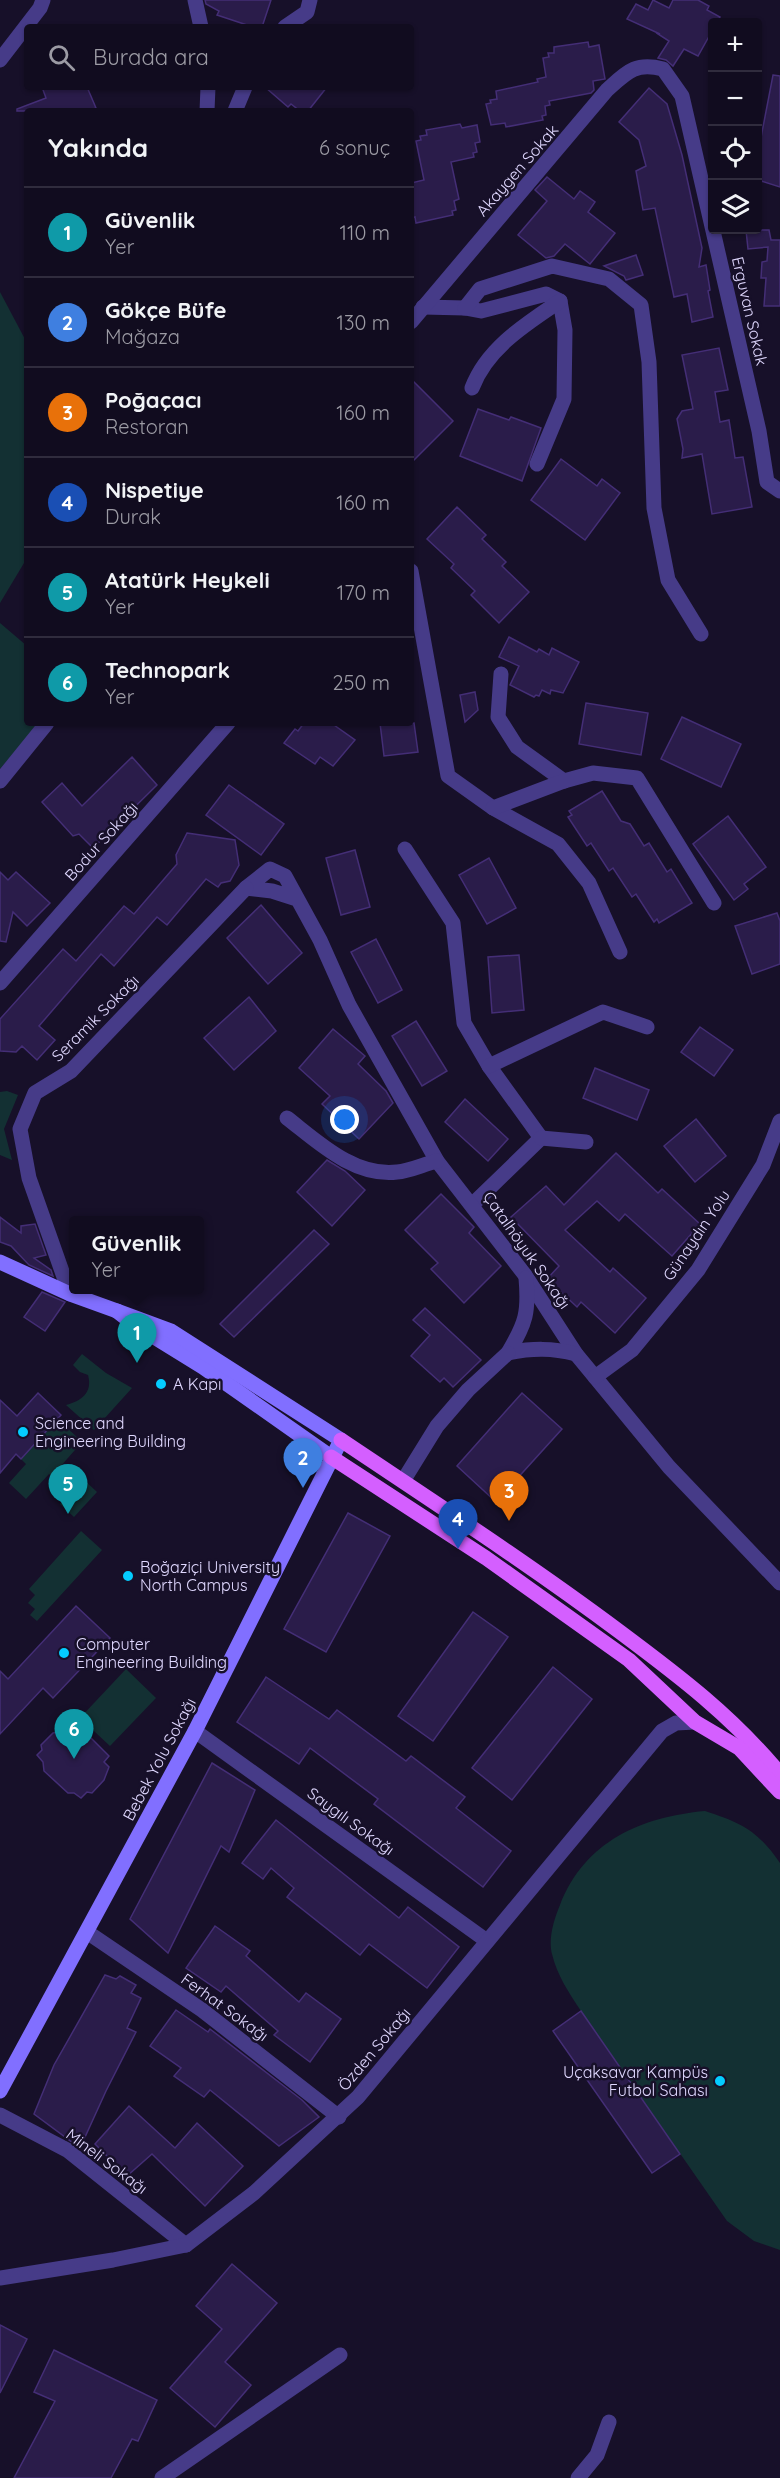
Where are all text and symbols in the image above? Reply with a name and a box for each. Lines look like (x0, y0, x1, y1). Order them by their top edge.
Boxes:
map controls (708, 18, 762, 234)
button: + (708, 18, 762, 72)
search box (24, 24, 414, 90)
icon: search (45, 41, 78, 74)
text: Burada ara (93, 43, 209, 71)
button: − (708, 72, 762, 126)
street label: Akaygen Sokak (472, 120, 562, 220)
button: locate (708, 126, 762, 180)
text: Yakında (48, 131, 148, 164)
text: 6 sonuç (319, 135, 390, 160)
button: layers (708, 180, 762, 234)
text: Güvenlik (105, 206, 195, 234)
text: 1 (64, 220, 71, 245)
text: 110 m (340, 220, 390, 245)
text: Yer (105, 234, 134, 259)
street label: Erguvan Sokak (728, 255, 772, 367)
text: Gökçe Büfe (105, 296, 226, 324)
text: 2 (62, 310, 73, 335)
text: 130 m (337, 310, 390, 335)
text: Mağaza (105, 324, 180, 349)
text: Poğaçacı (105, 386, 202, 414)
text: 3 (62, 400, 73, 425)
text: 160 m (336, 400, 390, 425)
text: Restoran (105, 414, 189, 439)
text: Nispetiye (105, 476, 204, 504)
text: 4 (62, 490, 73, 515)
text: 160 m (336, 490, 390, 515)
text: Durak (105, 504, 161, 529)
text: Atatürk Heykeli (105, 566, 270, 594)
text: 5 (62, 580, 73, 605)
text: 170 m (337, 580, 390, 605)
text: Yer (105, 594, 134, 619)
text: Technopark (105, 656, 230, 684)
text: 6 (62, 670, 73, 695)
text: 250 m (332, 670, 390, 695)
text: Yer (105, 684, 134, 709)
street label: Bodur Sokağı (60, 797, 142, 885)
street label: Seramik Sokağı (47, 970, 143, 1066)
your location (330, 1105, 359, 1134)
street label: Günaydın Yolu (658, 1186, 734, 1284)
street label: Çatalhöyuk Sokağı (479, 1187, 575, 1313)
popup (69, 1216, 204, 1294)
text: Güvenlik (91, 1229, 182, 1257)
text: Yer (91, 1257, 121, 1282)
pin: 1 (118, 1314, 156, 1363)
place label: A Kapı (173, 1374, 221, 1394)
marker: A Kapı (154, 1377, 168, 1391)
place label: Science and Engineering Building (35, 1413, 186, 1451)
marker: Science and Engineering Building (16, 1425, 30, 1439)
pin: 2 (284, 1438, 322, 1488)
pin: 5 (48, 1464, 88, 1514)
pin: 3 (490, 1472, 528, 1521)
pin: 4 (438, 1500, 478, 1549)
place label: Boğaziçi University North Campus (140, 1557, 280, 1595)
marker: Boğaziçi University North Campus (121, 1569, 135, 1583)
place label: Computer Engineering Building (76, 1634, 227, 1672)
marker: Computer Engineering Building (57, 1646, 71, 1660)
street label: Bebek Yolu Sokağı (118, 1694, 200, 1824)
pin: 6 (54, 1710, 94, 1759)
street label: Saygılı Sokağı (304, 1783, 398, 1859)
street label: Ferhat Sokağı (178, 1969, 272, 2045)
street label: Özden Sokağı (333, 2003, 415, 2095)
place label: Uçaksavar Kampüs Futbol Sahası (563, 2062, 708, 2100)
marker: Uçaksavar Kampüs Futbol Sahası (713, 2074, 727, 2088)
street label: Mineli Sokağı (62, 2124, 152, 2198)

